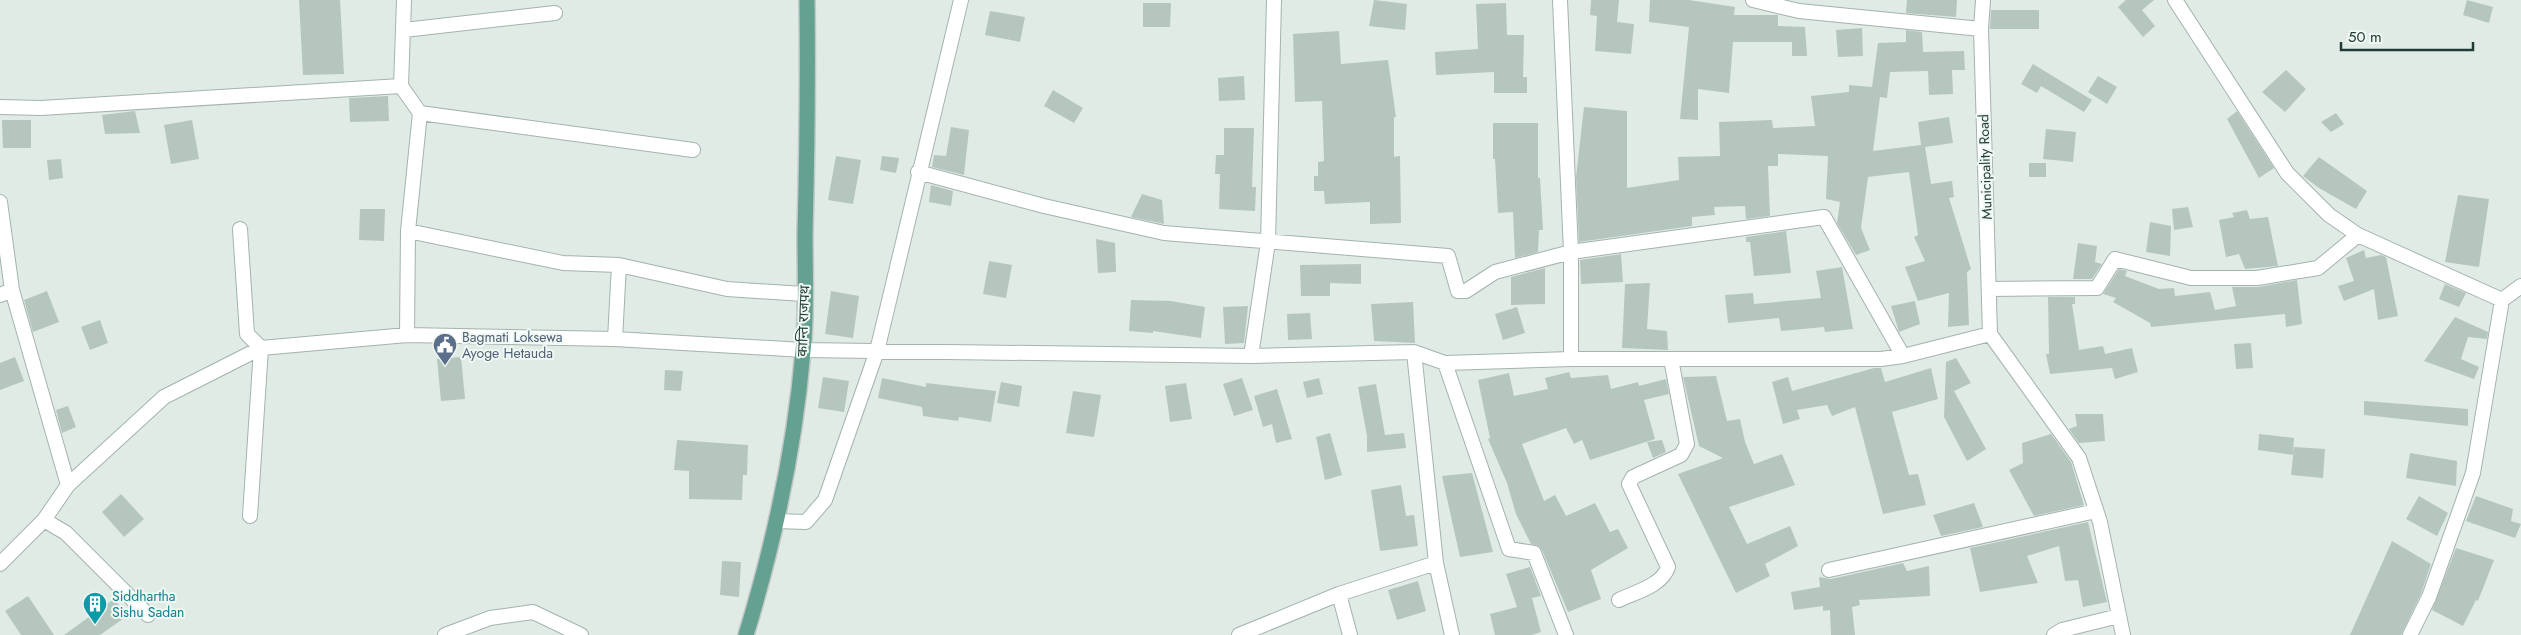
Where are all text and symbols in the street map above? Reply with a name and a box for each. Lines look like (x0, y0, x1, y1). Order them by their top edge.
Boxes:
scale bar (2341, 20, 2474, 52)
text: 50 m (2348, 26, 2382, 48)
street label: Municipality Road (1973, 114, 1997, 220)
street label: कान्ति राजपथ (792, 284, 814, 357)
place label: Bagmati Loksewa Ayoge Hetauda (462, 327, 562, 363)
public building icon: Bagmati Loksewa Ayoge Hetauda (432, 332, 458, 366)
place label: Siddhartha Sishu Sadan (112, 586, 184, 622)
building icon: Siddhartha Sishu Sadan (82, 591, 108, 625)

